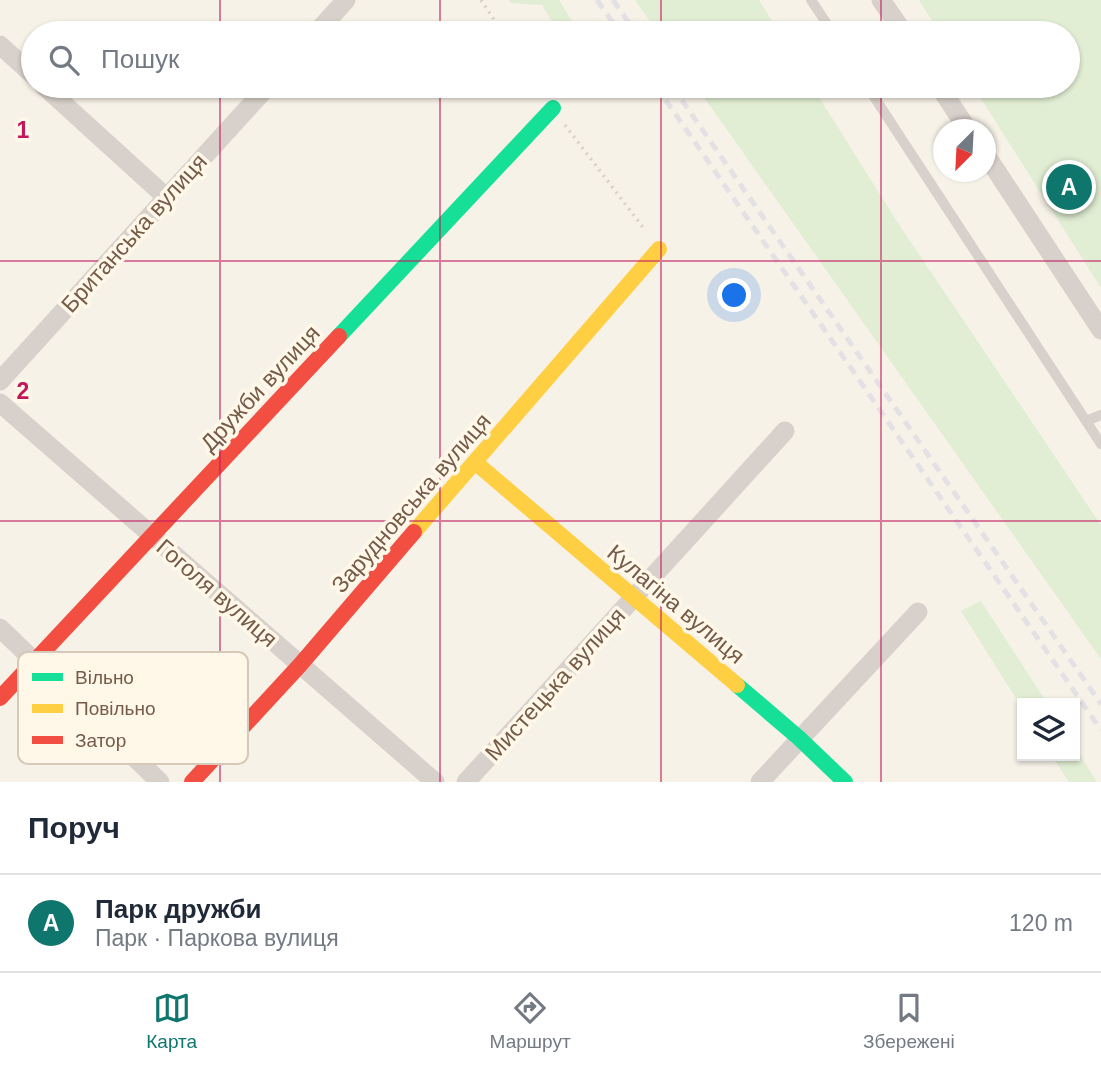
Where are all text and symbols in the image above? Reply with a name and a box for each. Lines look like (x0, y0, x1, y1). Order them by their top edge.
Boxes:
search box (21, 21, 1080, 98)
icon: search (45, 41, 83, 79)
text: Пошук (101, 44, 179, 74)
text: 1 (17, 117, 30, 143)
north arrow (933, 119, 996, 182)
street label: Британська вулиця (56, 148, 212, 318)
pin: A (1046, 161, 1092, 213)
your location (717, 278, 751, 312)
street label: Дружби вулиця (195, 320, 325, 456)
text: 2 (17, 378, 29, 404)
street label: Зарудновська вулиця (326, 408, 496, 598)
street label: Гоголя вулиця (152, 534, 282, 652)
street label: Кулагіна вулиця (602, 539, 750, 669)
street label: Мистецька вулиця (480, 602, 630, 766)
legend (18, 652, 248, 764)
text: Вільно (75, 667, 134, 688)
text: Повільно (75, 698, 156, 719)
map controls (1017, 698, 1080, 761)
button: layers (1017, 698, 1080, 761)
text: Затор (75, 730, 126, 751)
text: Поруч (28, 811, 120, 844)
text: Парк дружби (95, 894, 262, 924)
text: A (43, 910, 59, 936)
text: 120 m (1009, 910, 1073, 936)
text: Парк · Паркова вулиця (95, 925, 339, 951)
tab: Карта (146, 989, 197, 1053)
tab: Маршрут (490, 989, 571, 1053)
tab: Збережені (863, 989, 955, 1053)

